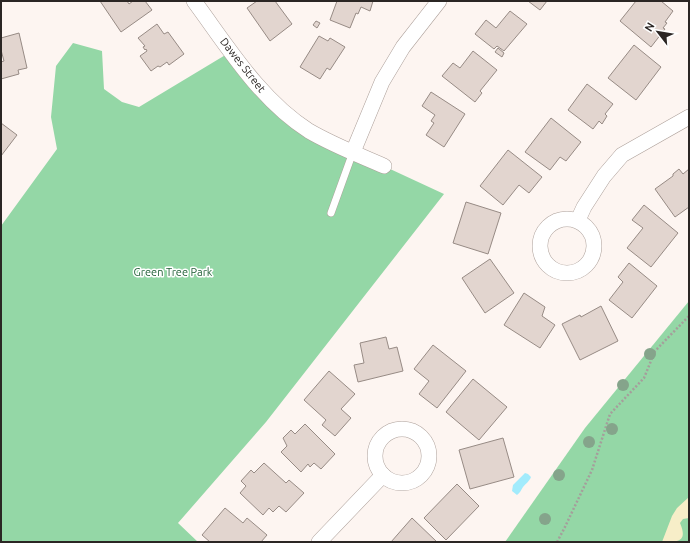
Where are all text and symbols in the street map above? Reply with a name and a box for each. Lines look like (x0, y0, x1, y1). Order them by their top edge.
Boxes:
north arrow (638, 12, 678, 52)
text: N (642, 20, 657, 33)
street label: Dawes Street (218, 35, 268, 95)
park label: Green Tree Park (134, 266, 213, 278)

